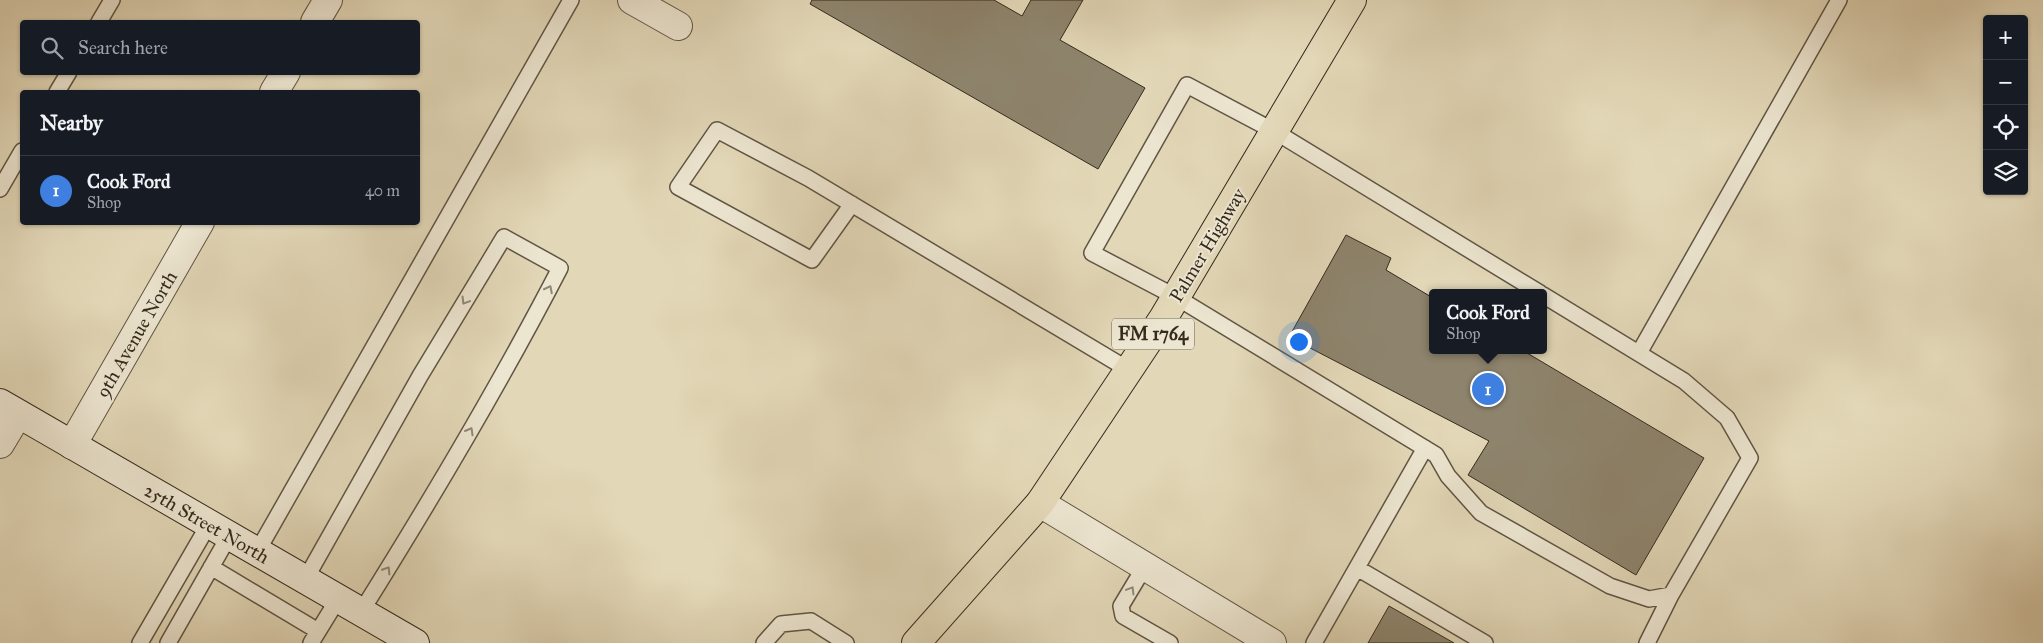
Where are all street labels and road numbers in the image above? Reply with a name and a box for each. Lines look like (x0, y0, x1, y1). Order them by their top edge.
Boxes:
street label: Palmer Highway (1164, 183, 1252, 307)
street label: 9th Avenue North (91, 266, 182, 402)
road number: FM 1764 (1112, 318, 1194, 349)
street label: 25th Street North (140, 478, 274, 569)

